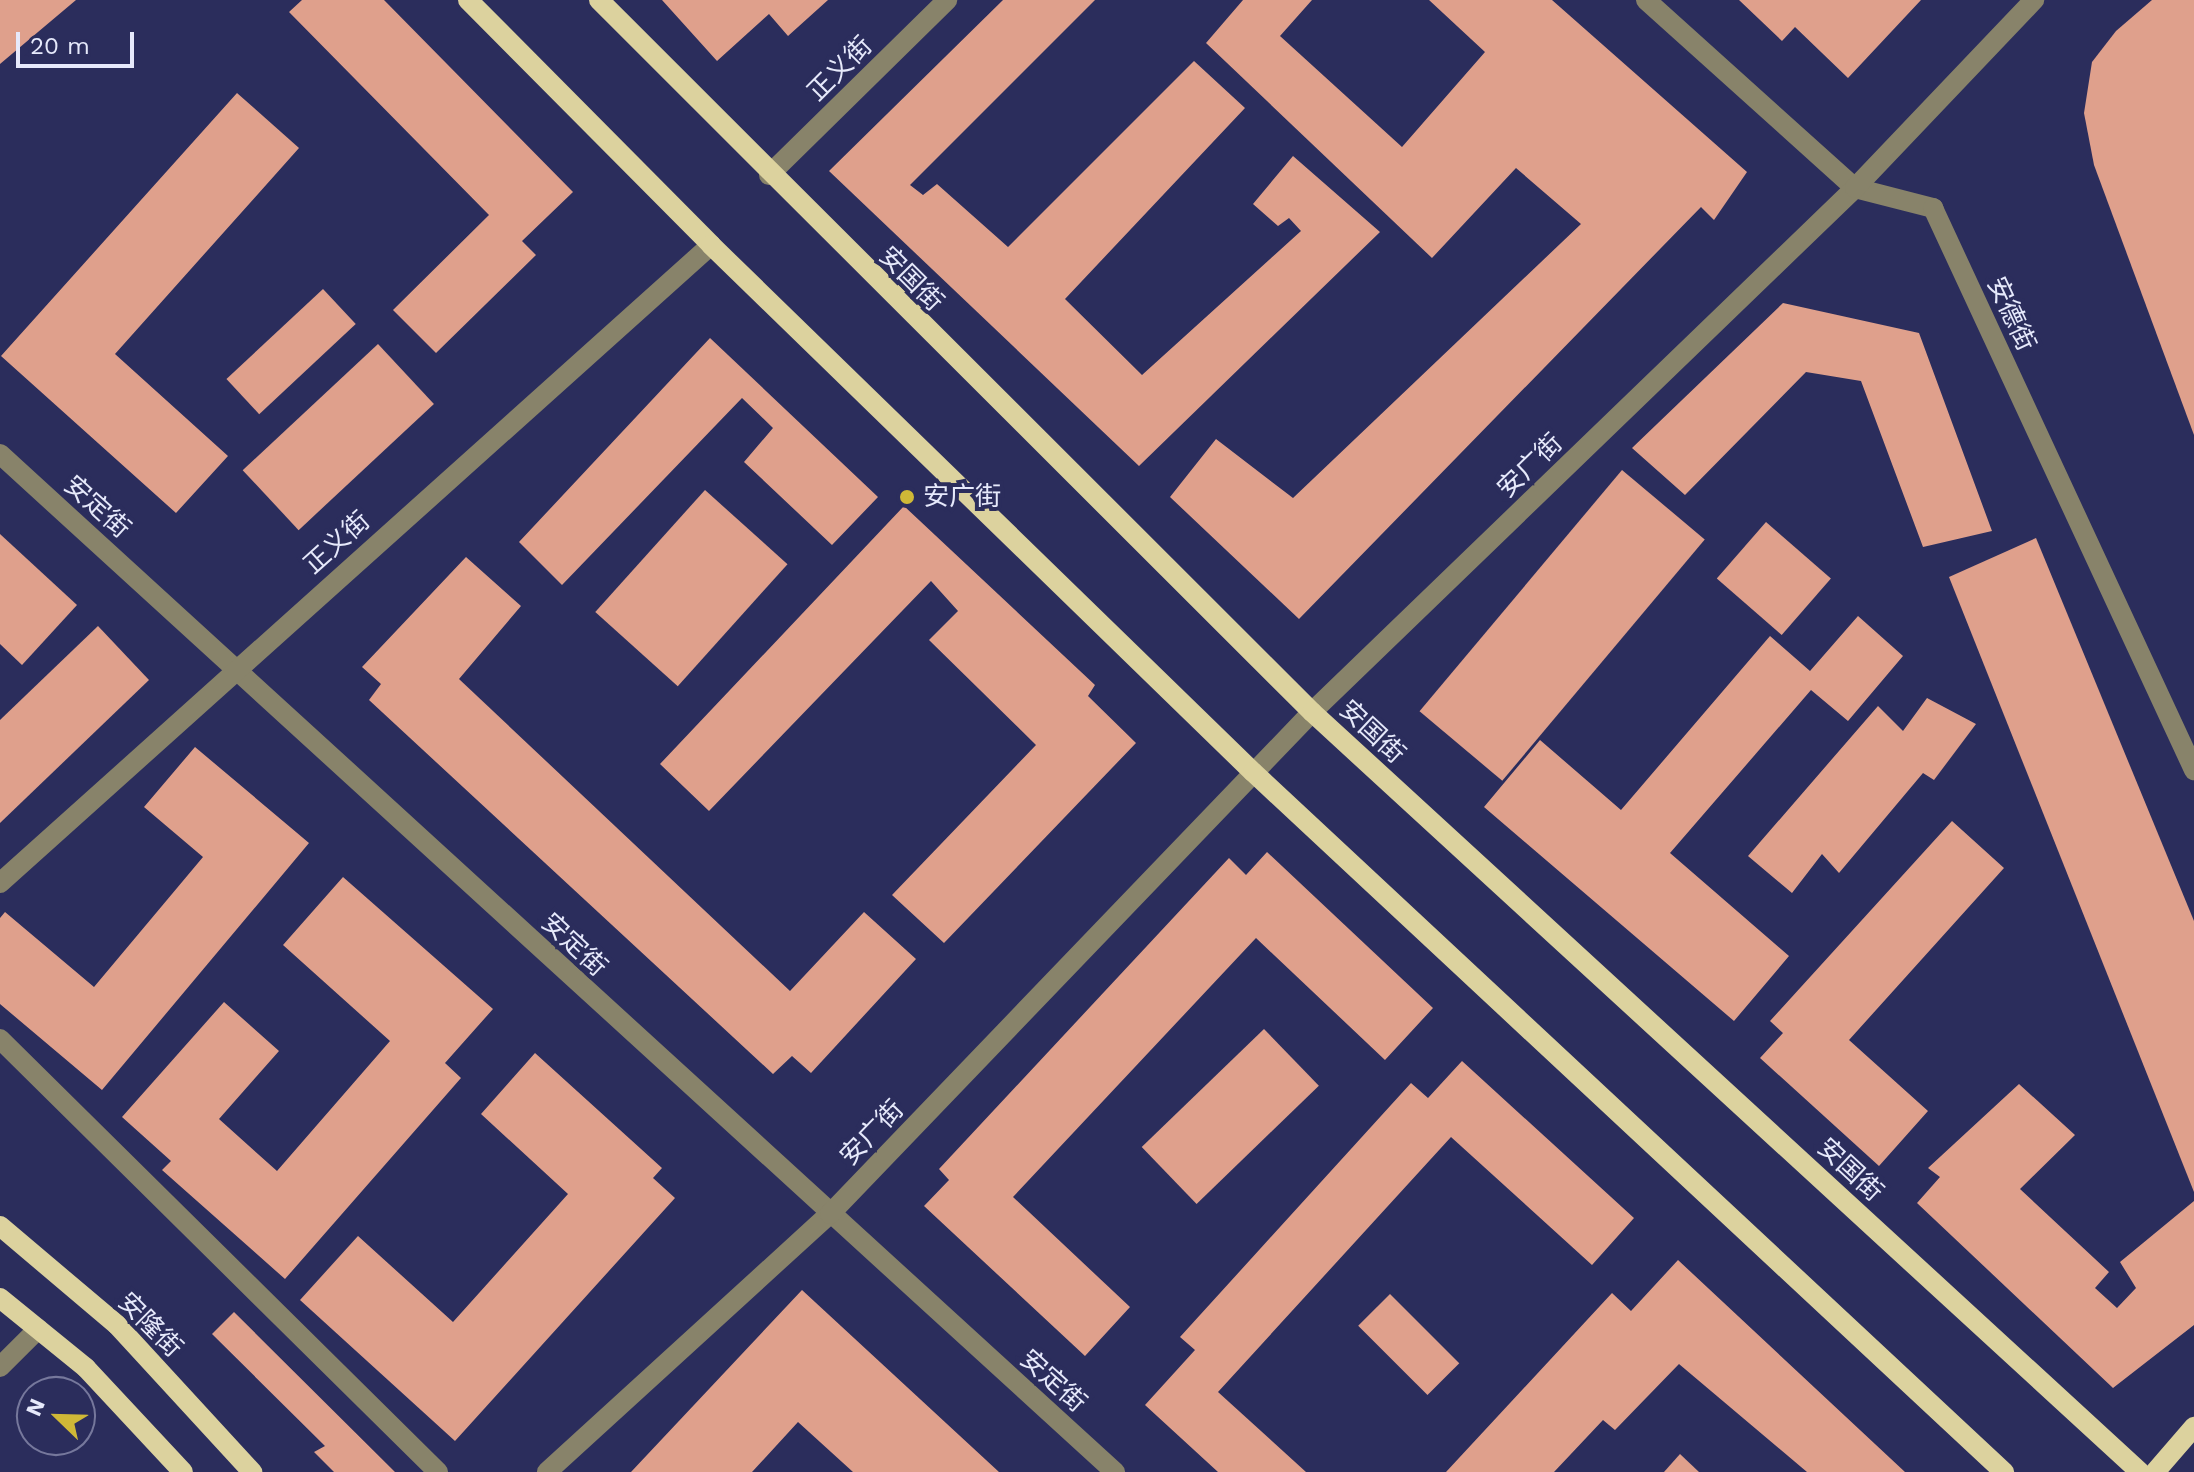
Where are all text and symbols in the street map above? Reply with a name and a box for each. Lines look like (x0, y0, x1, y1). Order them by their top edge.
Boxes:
scale bar (20, 16, 138, 66)
street label: 正义街 (801, 30, 879, 108)
text: 20 m (30, 32, 90, 60)
street label: 安国街 (872, 240, 950, 318)
street label: 安德街 (1980, 272, 2042, 356)
street label: 安广街 (1491, 428, 1569, 504)
street label: 安定街 (58, 469, 136, 545)
place label: 安广街 (923, 481, 1001, 513)
marker: 安广街 (898, 488, 916, 506)
street label: 正义街 (298, 505, 376, 581)
street label: 安国街 (1333, 694, 1411, 770)
street label: 安定街 (535, 907, 613, 983)
street label: 安广街 (834, 1094, 910, 1172)
street label: 安国街 (1811, 1132, 1889, 1208)
street label: 安隆街 (111, 1286, 189, 1364)
street label: 安定街 (1014, 1343, 1092, 1419)
north arrow (16, 1376, 96, 1456)
text: N (21, 1395, 50, 1420)

